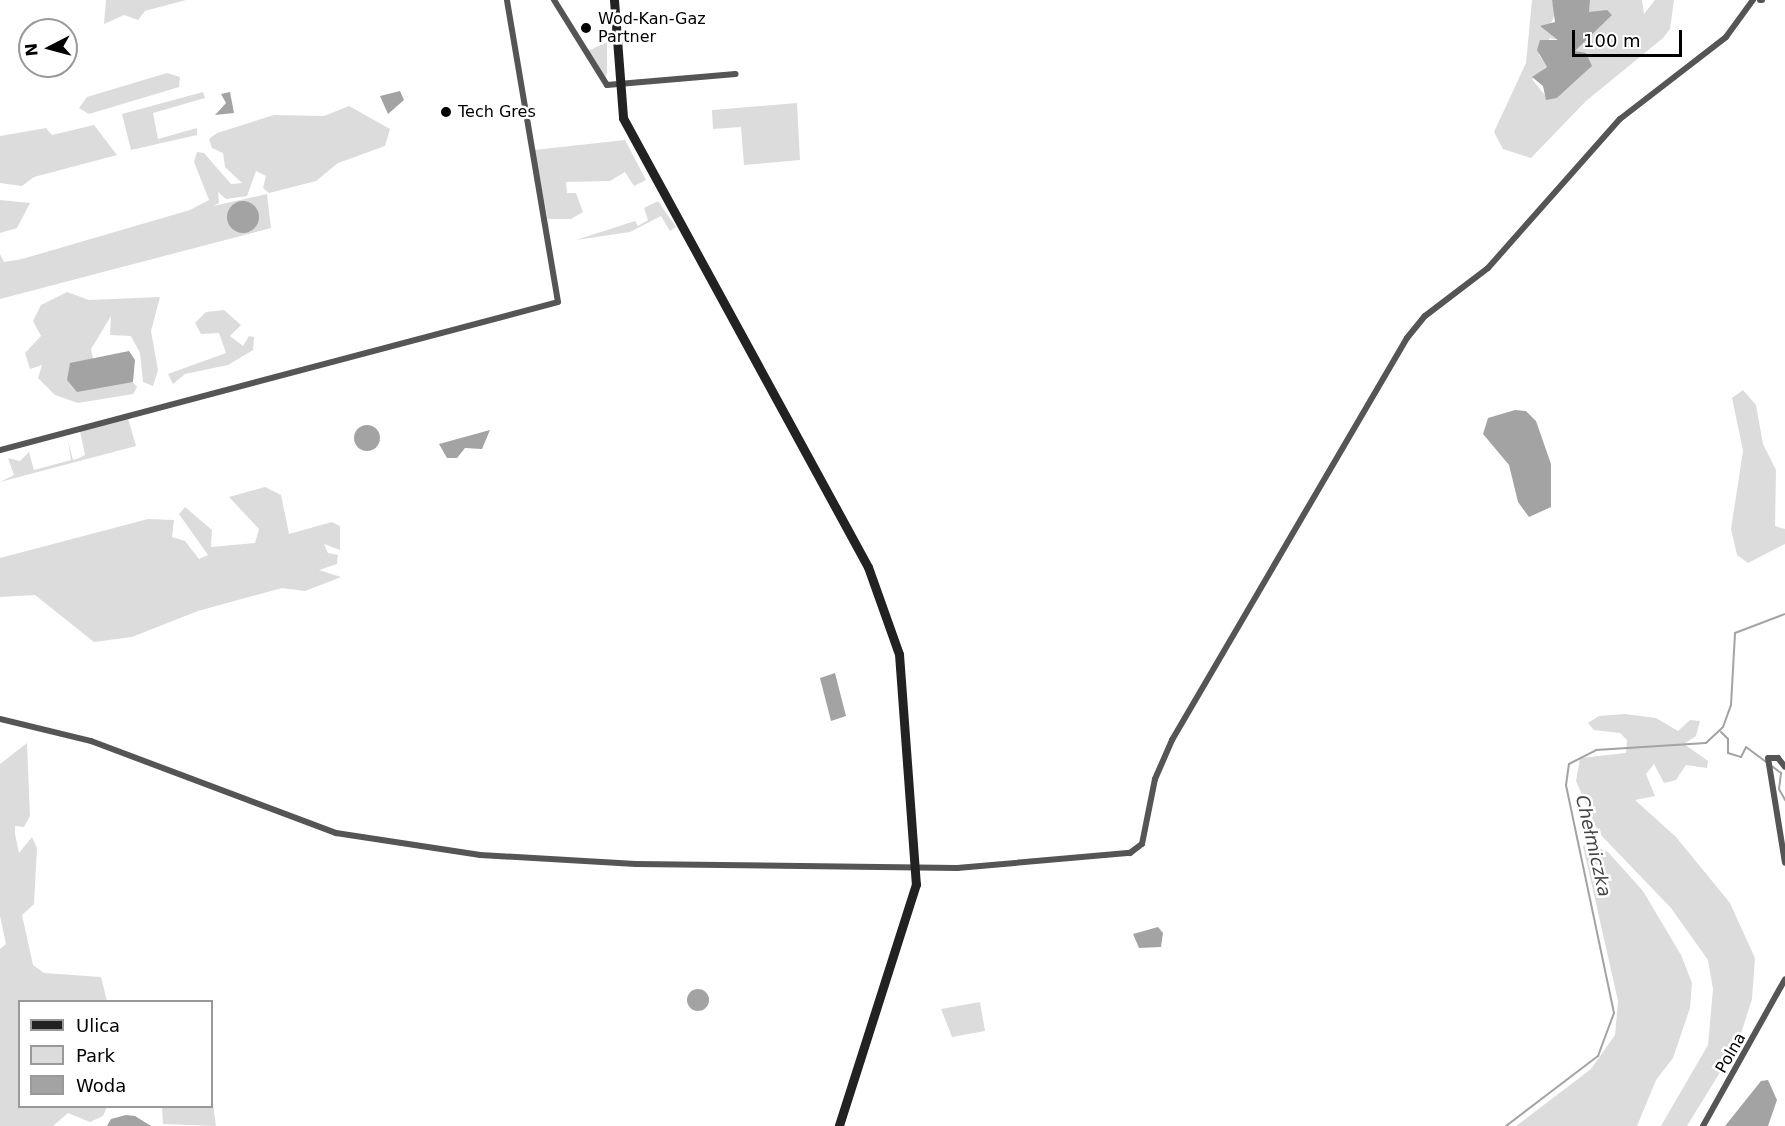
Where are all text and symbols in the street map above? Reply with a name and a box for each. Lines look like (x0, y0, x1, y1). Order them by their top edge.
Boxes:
place label: Wod-Kan-Gaz Partner (598, 9, 706, 47)
north arrow (18, 18, 78, 78)
scale bar (1575, 18, 1684, 56)
marker: Wod-Kan-Gaz Partner (579, 21, 593, 35)
text: 100 m (1583, 30, 1641, 51)
text: N (21, 42, 42, 57)
place label: Tech Gres (458, 102, 536, 122)
marker: Tech Gres (439, 105, 453, 119)
water label: Chełmiczka (1571, 793, 1615, 899)
legend (18, 1000, 213, 1108)
text: Ulica (76, 1015, 120, 1036)
street label: Polna (1712, 1029, 1750, 1077)
text: Park (76, 1045, 115, 1066)
text: Woda (76, 1075, 126, 1096)

